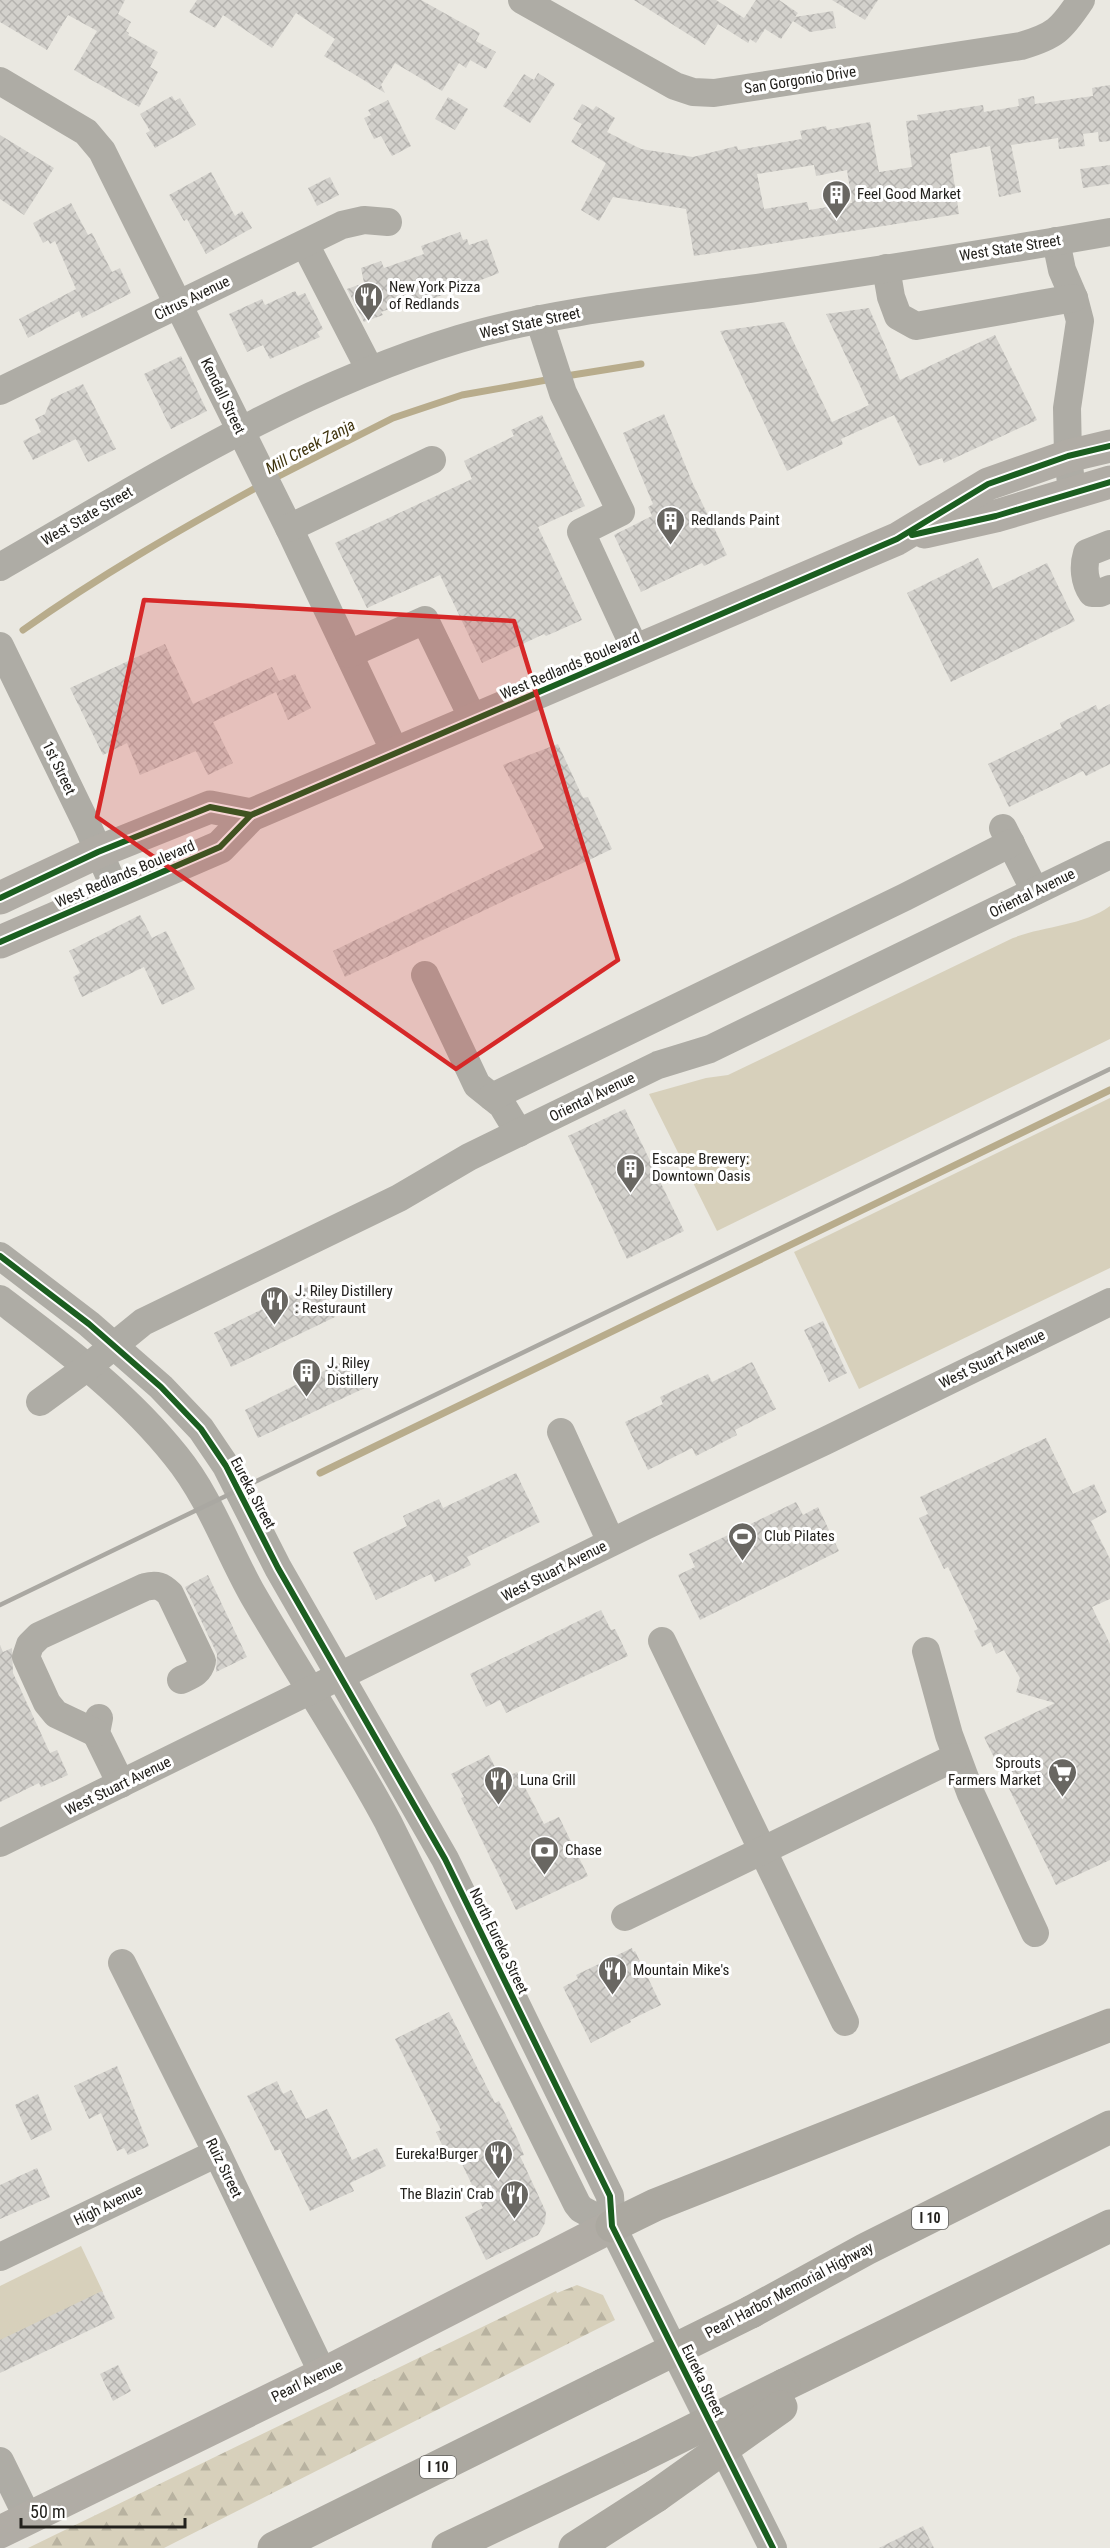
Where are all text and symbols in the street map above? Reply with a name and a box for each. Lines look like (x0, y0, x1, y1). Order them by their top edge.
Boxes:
street label: San Gorgonio Drive (743, 62, 857, 98)
building icon: Feel Good Market (820, 178, 852, 220)
place label: Feel Good Market (857, 185, 961, 203)
street label: West State Street (958, 231, 1062, 265)
street label: Citrus Avenue (151, 272, 233, 324)
place label: New York Pizza of Redlands (389, 278, 480, 313)
restaurant icon: New York Pizza of Redlands (352, 280, 384, 322)
street label: West State Street (478, 304, 582, 342)
street label: Kendall Street (197, 355, 249, 437)
water label: Mill Creek Zanja (262, 415, 358, 478)
street label: West State Street (38, 483, 136, 549)
building icon: Redlands Paint (654, 504, 686, 546)
place label: Redlands Paint (691, 511, 780, 529)
street label: West Redlands Boulevard (498, 628, 642, 704)
street label: 1st Street (38, 738, 80, 798)
street label: West Redlands Boulevard (53, 836, 197, 912)
street label: Oriental Avenue (986, 865, 1078, 921)
street label: Oriental Avenue (546, 1069, 638, 1125)
place label: Escape Brewery: Downtown Oasis (652, 1150, 751, 1185)
building icon: Escape Brewery: Downtown Oasis (615, 1152, 647, 1194)
place label: J. Riley Distillery : Resturaunt (295, 1282, 393, 1317)
restaurant icon: J. Riley Distillery : Resturaunt (258, 1284, 290, 1326)
street label: West Stuart Avenue (936, 1326, 1048, 1392)
place label: J. Riley Distillery (327, 1354, 379, 1389)
building icon: J. Riley Distillery (290, 1356, 322, 1398)
street label: Eureka Street (227, 1454, 279, 1532)
sports icon: Club Pilates (727, 1520, 759, 1562)
place label: Club Pilates (764, 1527, 835, 1545)
street label: West Stuart Avenue (498, 1537, 610, 1605)
street label: West Stuart Avenue (62, 1753, 174, 1819)
place label: Sprouts Farmers Market (948, 1754, 1041, 1789)
supermarket icon: Sprouts Farmers Market (1046, 1756, 1078, 1798)
restaurant icon: Luna Grill (483, 1764, 515, 1806)
place label: Luna Grill (520, 1771, 576, 1789)
bank icon: Chase (528, 1834, 560, 1876)
place label: Chase (565, 1841, 602, 1859)
street label: North Eureka Street (466, 1885, 532, 1997)
restaurant icon: Mountain Mike's (596, 1954, 628, 1996)
place label: Mountain Mike's (633, 1961, 730, 1979)
street label: Ruiz Street (202, 2135, 246, 2201)
restaurant icon: Eureka!Burger (483, 2138, 515, 2180)
place label: Eureka!Burger (395, 2145, 478, 2163)
restaurant icon: The Blazin' Crab (499, 2178, 531, 2220)
street label: High Avenue (71, 2181, 145, 2229)
place label: The Blazin' Crab (400, 2185, 494, 2203)
road number: I 10 (912, 2207, 948, 2229)
street label: Pearl Harbor Memorial Highway (702, 2238, 876, 2342)
street label: Eureka Street (678, 2342, 728, 2420)
street label: Pearl Avenue (268, 2356, 346, 2406)
road number: I 10 (420, 2456, 456, 2478)
scale bar (21, 2491, 184, 2529)
text: 50 m (30, 2501, 65, 2522)

